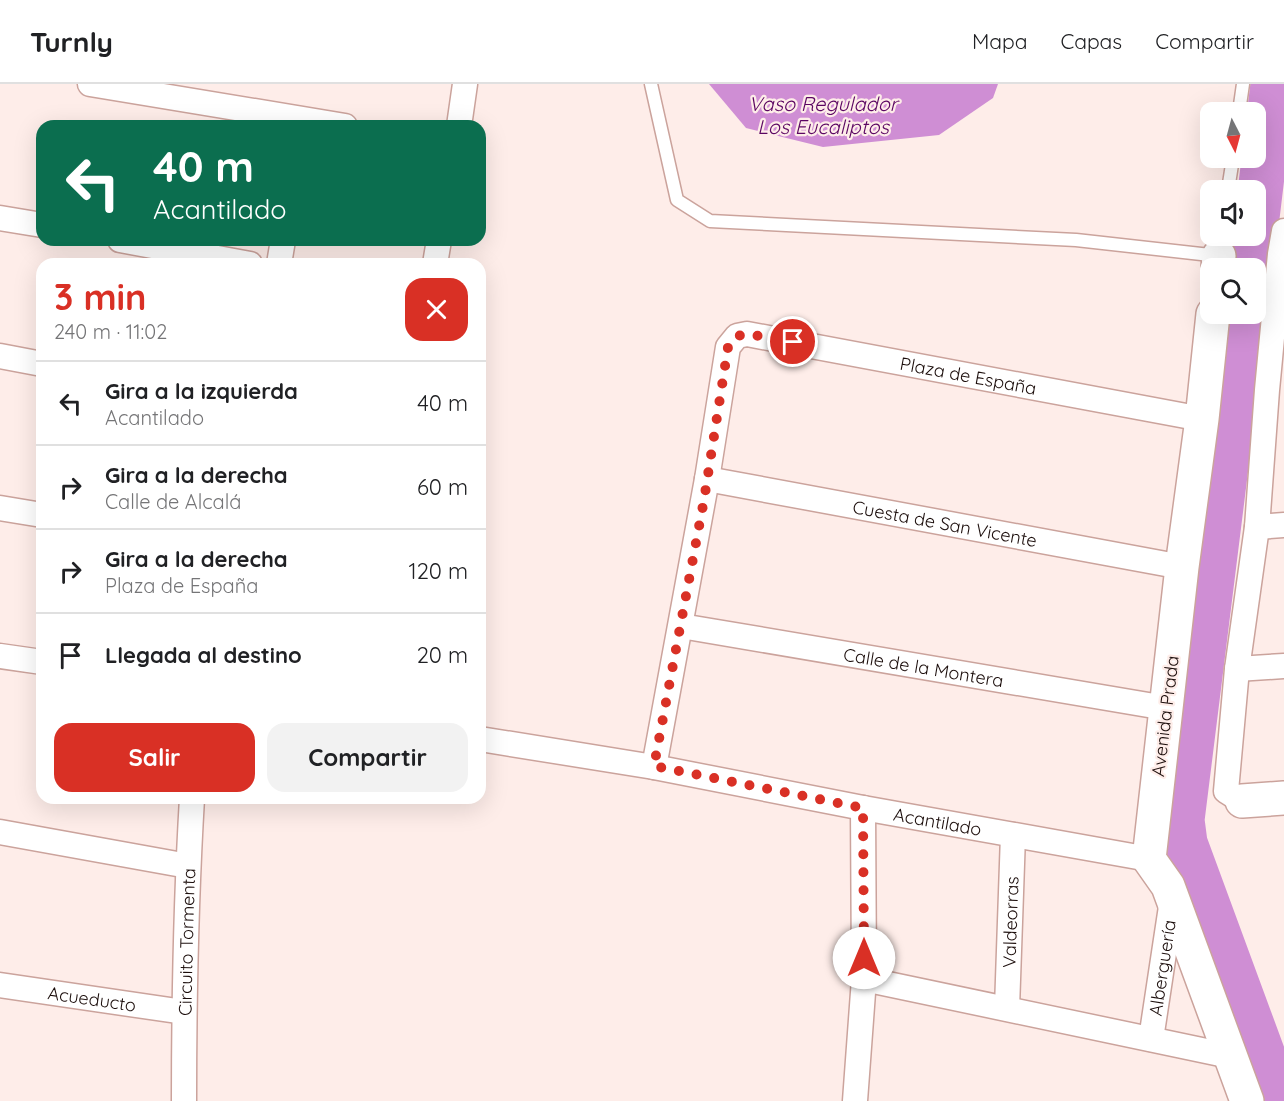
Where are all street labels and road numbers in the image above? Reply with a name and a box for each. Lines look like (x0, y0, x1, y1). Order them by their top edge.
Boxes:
street label: Plaza de España (898, 351, 1038, 399)
street label: Cuesta de San Vicente (851, 495, 1039, 551)
street label: Calle de la Montera (842, 642, 1005, 692)
street label: Avenida Prada (1146, 654, 1184, 778)
street label: Acantilado (892, 802, 983, 840)
street label: Circuito Tormenta (173, 868, 200, 1016)
street label: Valdeorras (997, 876, 1023, 968)
street label: Alberguería (1143, 918, 1180, 1017)
street label: Acueducto (46, 981, 138, 1016)

